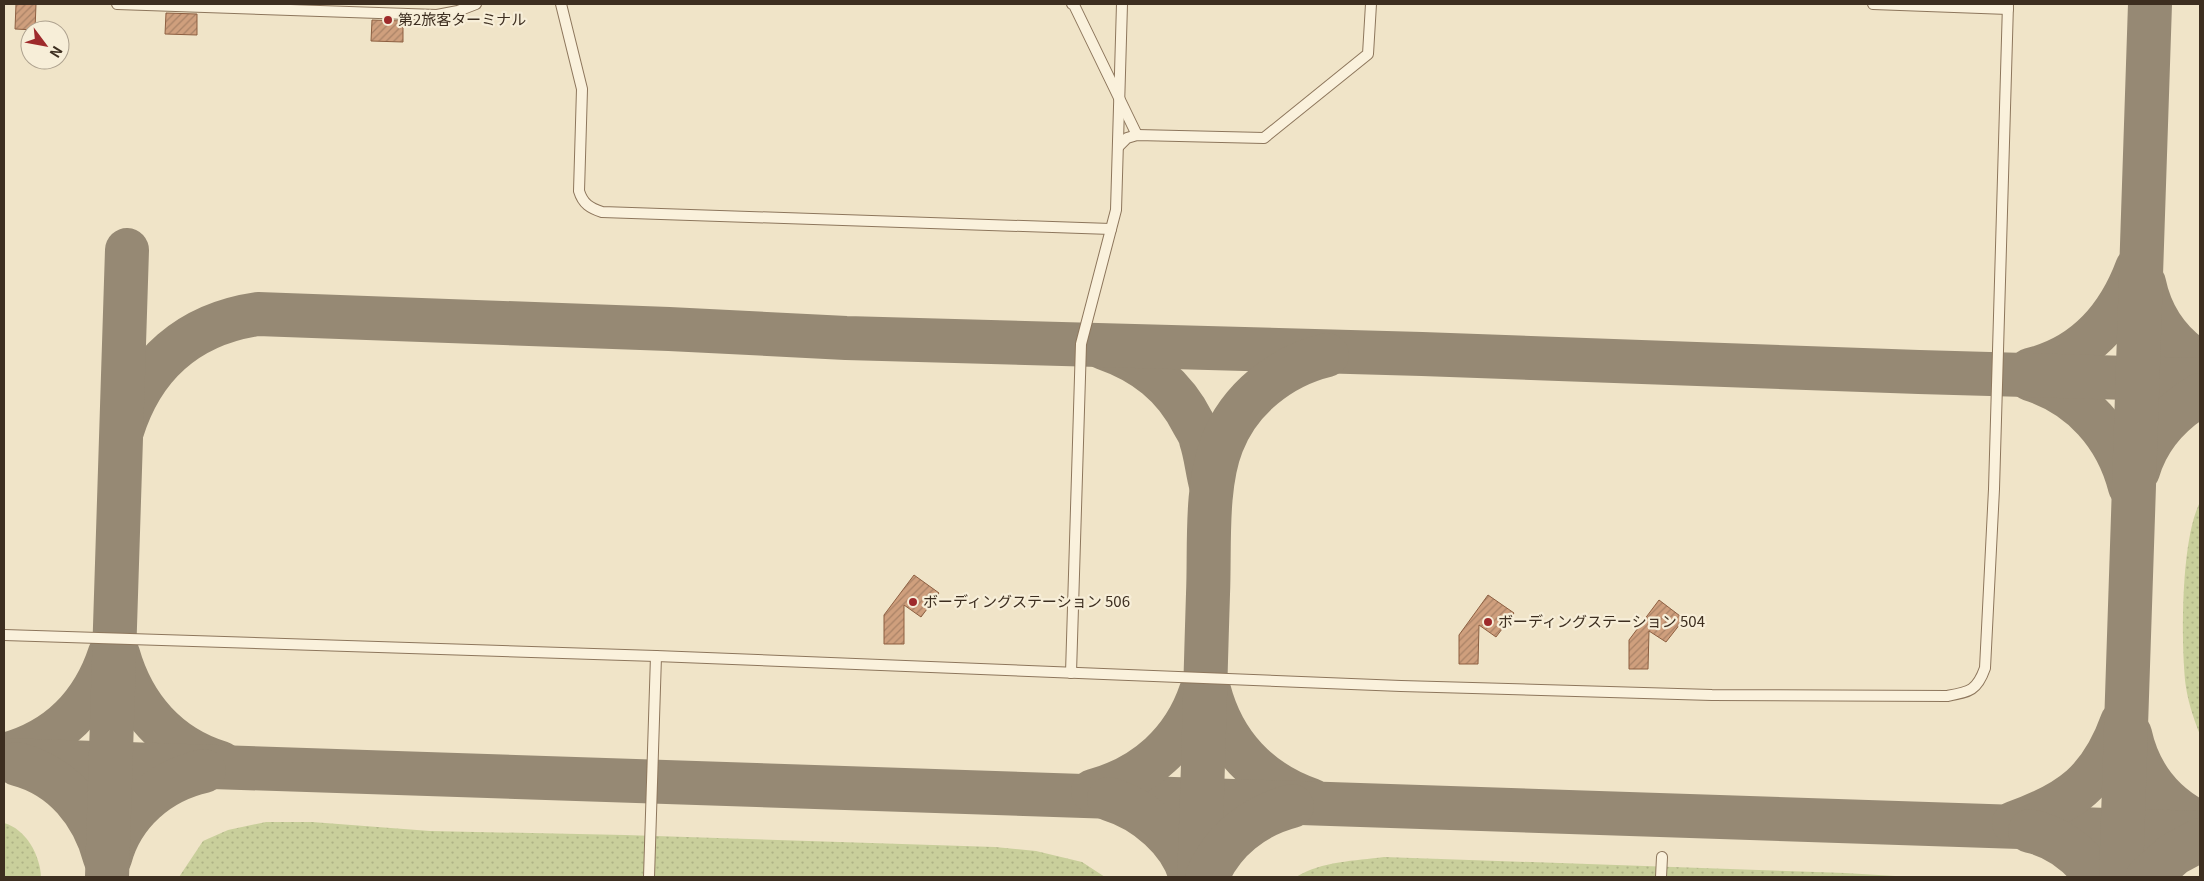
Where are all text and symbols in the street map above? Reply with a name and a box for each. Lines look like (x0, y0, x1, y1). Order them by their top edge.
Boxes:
place label: 第2旅客ターミナル (398, 8, 526, 29)
marker: 第2旅客ターミナル (382, 14, 394, 26)
north arrow (20, 20, 70, 70)
text: N (46, 43, 68, 62)
place label: ボーディングステーション 506 (923, 590, 1130, 611)
marker: ボーディングステーション 506 (907, 596, 919, 608)
place label: ボーディングステーション 504 (1498, 610, 1705, 631)
marker: ボーディングステーション 504 (1482, 616, 1494, 628)

